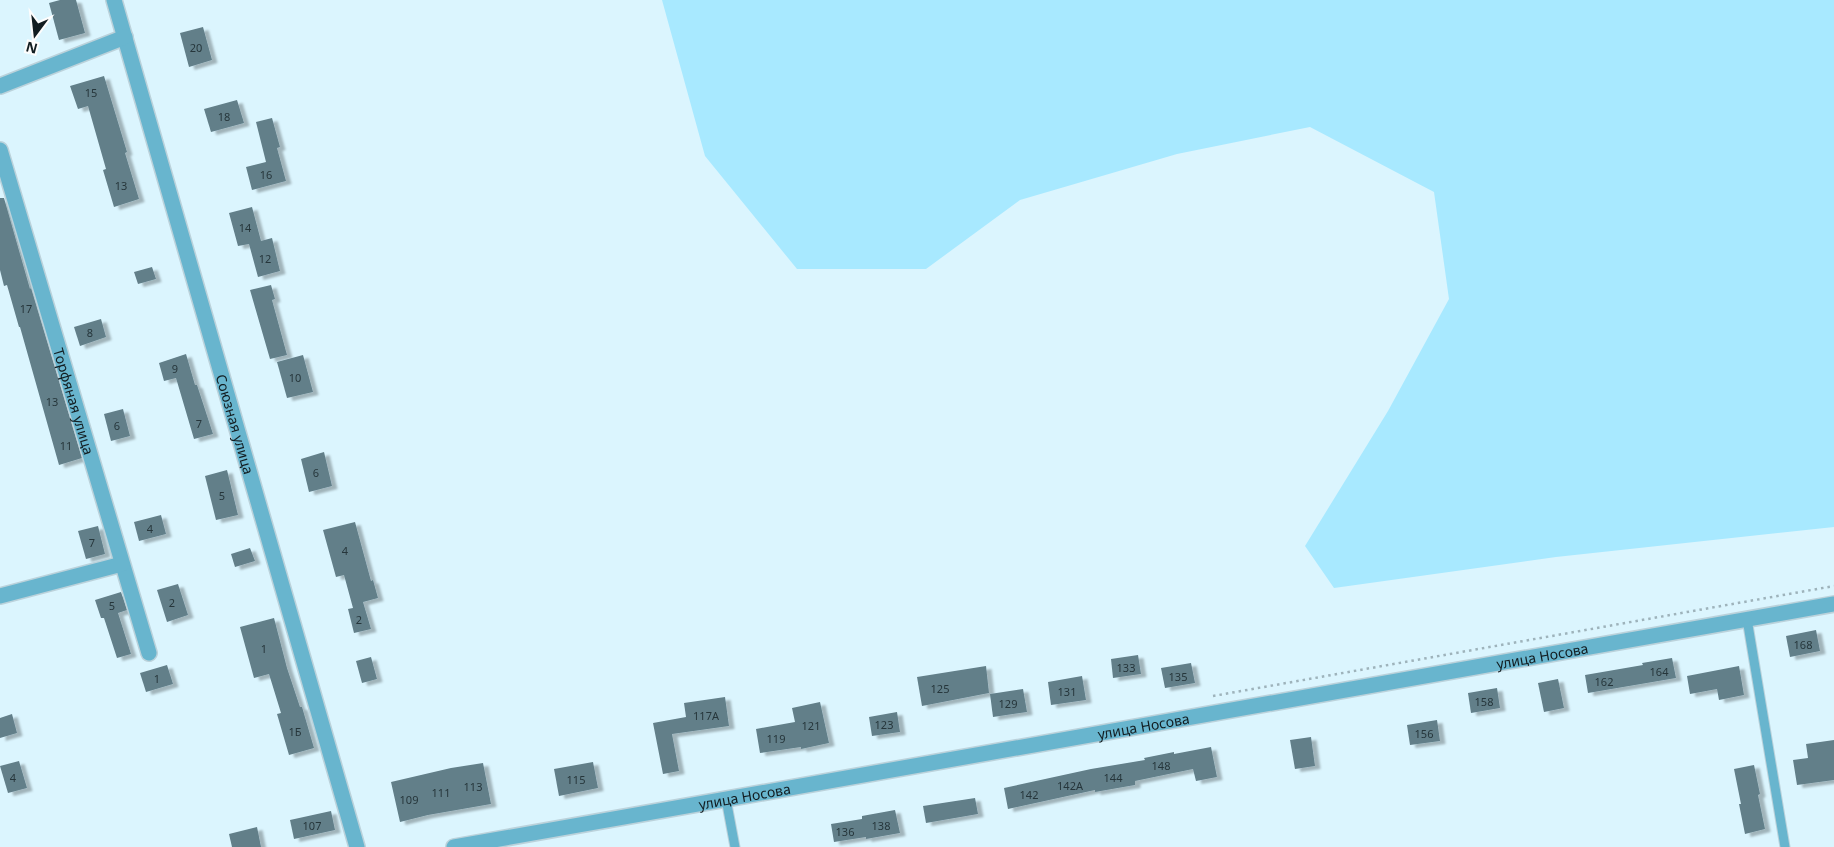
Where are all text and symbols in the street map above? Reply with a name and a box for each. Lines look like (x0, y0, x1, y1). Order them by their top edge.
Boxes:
north arrow (10, 10, 60, 60)
text: N (24, 37, 39, 59)
house number: 20 (190, 40, 202, 55)
house number: 15 (85, 85, 97, 100)
house number: 18 (218, 109, 230, 124)
house number: 16 (260, 167, 272, 182)
house number: 13 (115, 178, 127, 193)
house number: 14 (239, 220, 252, 235)
house number: 12 (259, 251, 271, 266)
house number: 17 (20, 301, 32, 316)
house number: 8 (87, 325, 93, 340)
street label: Торфяная улица (50, 346, 99, 457)
house number: 9 (172, 361, 178, 376)
house number: 10 (289, 370, 301, 385)
street label: Союзная улица (212, 372, 259, 476)
house number: 13 (46, 394, 58, 409)
house number: 7 (196, 416, 202, 431)
house number: 6 (114, 418, 120, 433)
house number: 11 (60, 438, 72, 453)
house number: 6 (313, 465, 319, 480)
house number: 5 (219, 488, 225, 503)
house number: 4 (147, 521, 154, 536)
house number: 7 (89, 535, 95, 550)
house number: 4 (342, 543, 349, 558)
house number: 2 (169, 595, 175, 610)
house number: 5 (109, 598, 115, 613)
house number: 2 (356, 612, 362, 627)
house number: 168 (1794, 637, 1812, 652)
street label: улица Носова (1495, 638, 1590, 673)
house number: 1 (261, 641, 267, 656)
house number: 133 (1117, 660, 1135, 675)
house number: 164 (1650, 664, 1669, 679)
house number: 135 (1169, 669, 1187, 684)
house number: 1 (154, 671, 160, 686)
house number: 162 (1595, 674, 1613, 689)
house number: 125 (931, 681, 949, 696)
house number: 131 (1058, 684, 1076, 699)
house number: 158 (1475, 694, 1493, 709)
house number: 129 (999, 696, 1017, 711)
house number: 117А (693, 708, 720, 723)
street label: улица Носова (1096, 708, 1191, 743)
house number: 123 (875, 717, 893, 732)
house number: 121 (802, 718, 820, 733)
house number: 1Б (288, 724, 302, 739)
house number: 156 (1415, 726, 1433, 741)
house number: 119 (767, 731, 785, 746)
house number: 148 (1152, 758, 1170, 773)
house number: 4 (10, 770, 17, 785)
house number: 144 (1104, 770, 1123, 785)
house number: 115 (567, 772, 585, 787)
street label: улица Носова (697, 778, 792, 813)
house number: 142А (1057, 778, 1084, 793)
house number: 113 (464, 779, 482, 794)
house number: 111 (432, 785, 450, 800)
house number: 142 (1020, 787, 1038, 802)
house number: 109 (400, 792, 418, 807)
house number: 107 (303, 818, 321, 833)
house number: 138 (872, 818, 890, 833)
house number: 136 (836, 824, 854, 839)

